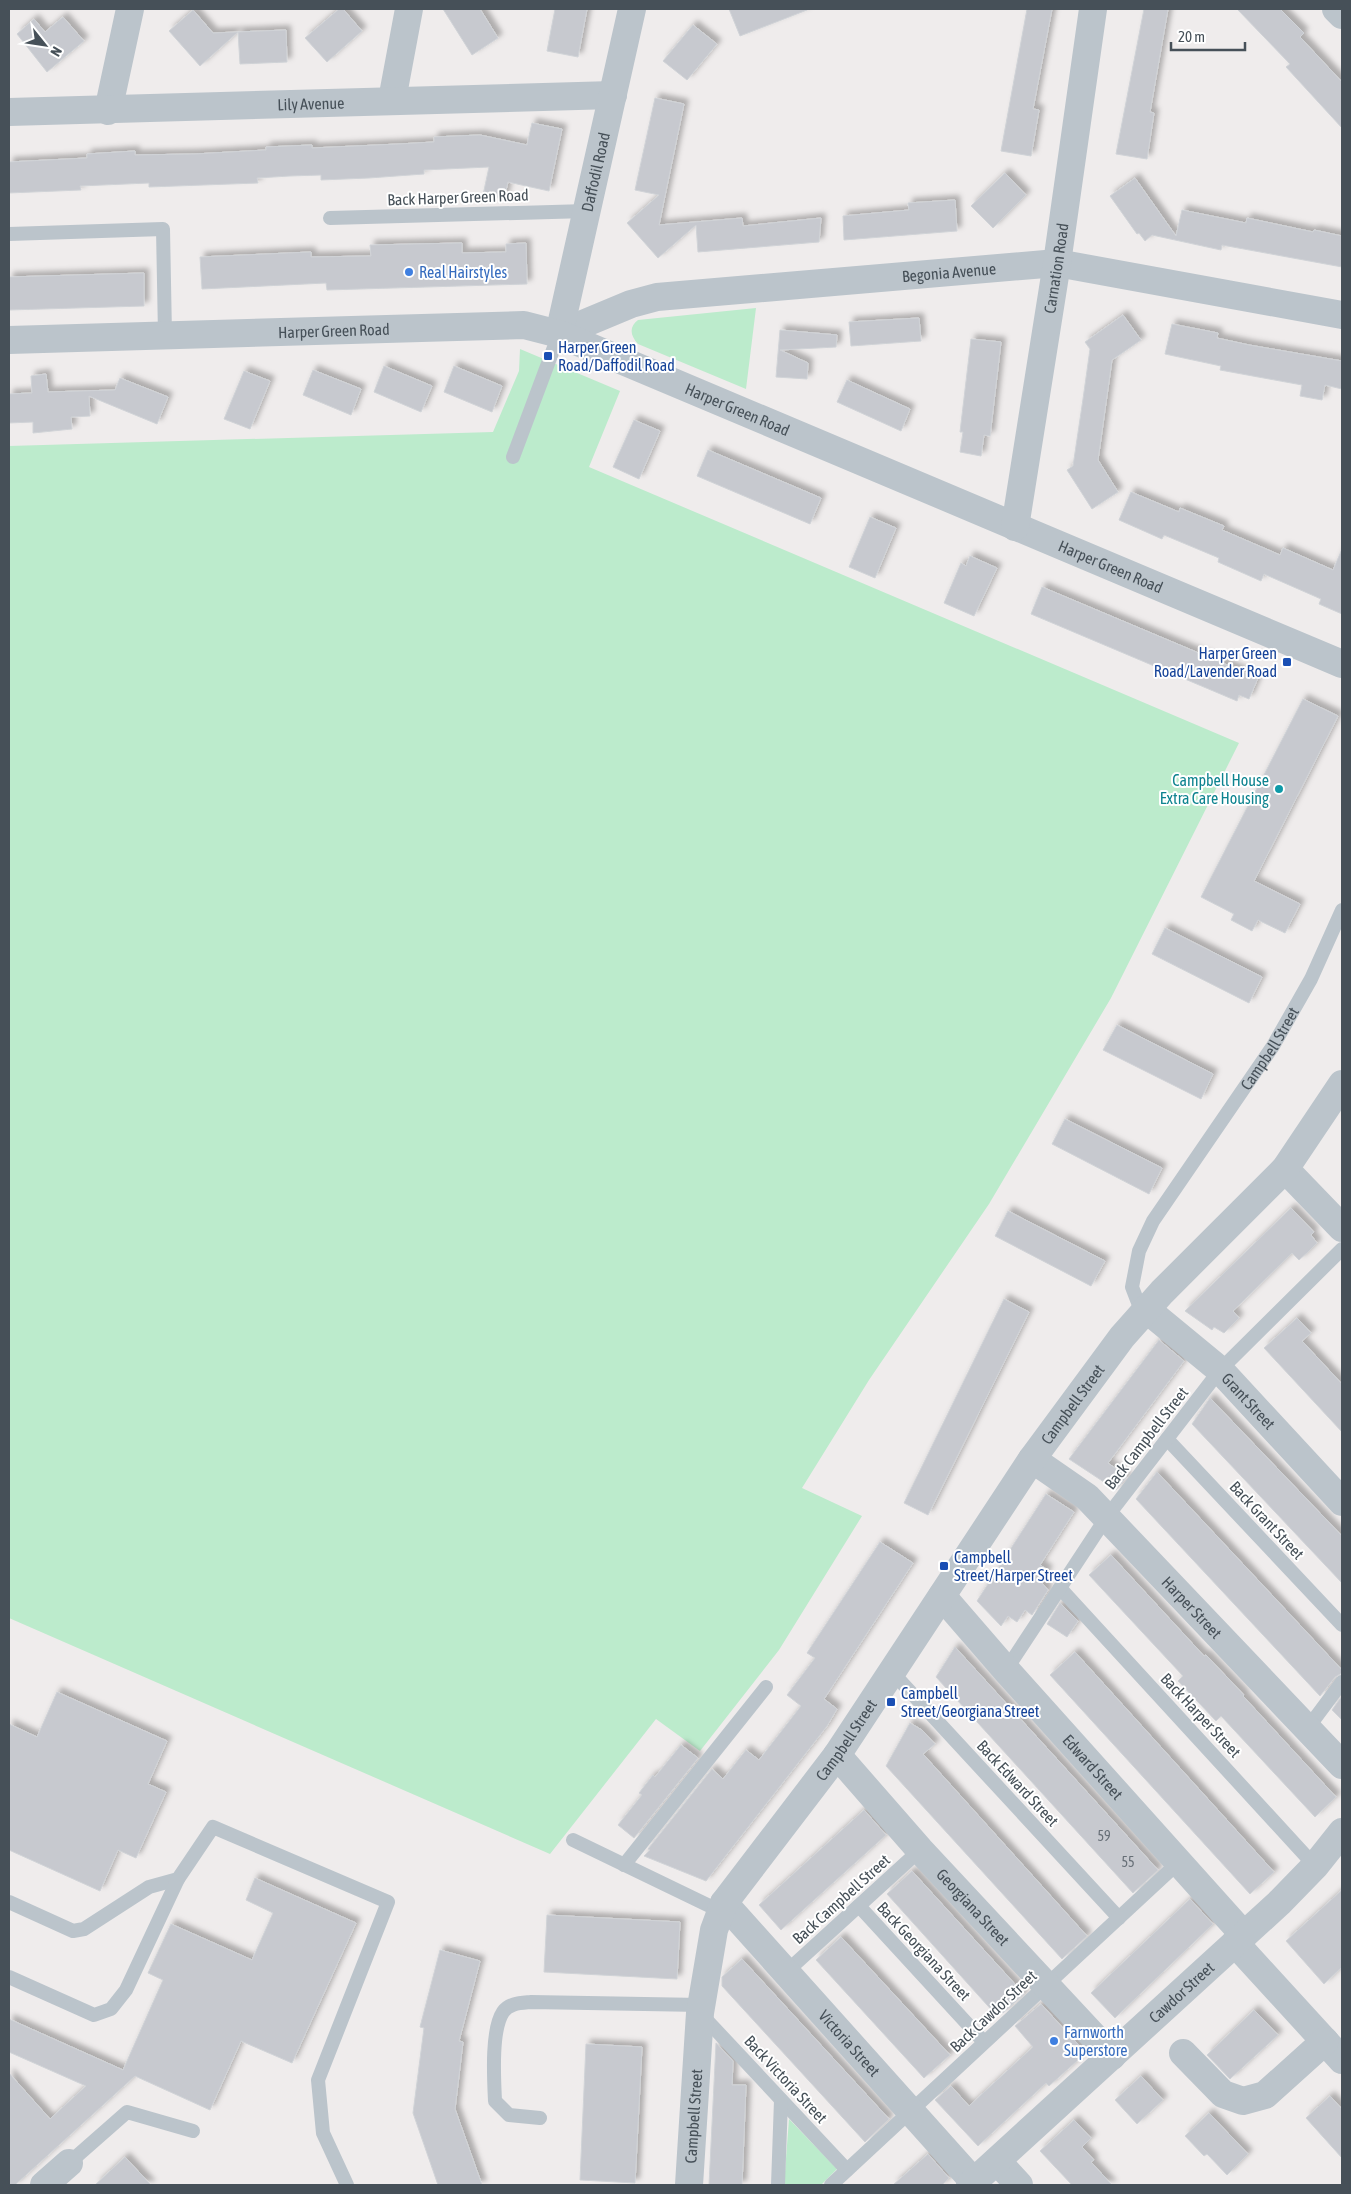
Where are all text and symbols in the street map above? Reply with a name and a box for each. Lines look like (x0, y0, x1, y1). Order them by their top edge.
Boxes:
north arrow (20, 20, 70, 70)
scale bar (1171, 20, 1245, 52)
text: 20 m (1178, 28, 1205, 45)
text: N (47, 44, 65, 59)
street label: Lily Avenue (277, 94, 345, 114)
street label: Daffodil Road (578, 131, 613, 214)
street label: Back Harper Green Road (387, 186, 529, 209)
street label: Carnation Road (1040, 222, 1072, 315)
street label: Begonia Avenue (901, 259, 997, 285)
place label: Real Hairstyles (419, 263, 507, 282)
marker: Real Hairstyles (403, 266, 415, 278)
street label: Harper Green Road (278, 320, 390, 342)
place label: Harper Green Road/Daffodil Road (558, 338, 675, 374)
marker: Harper Green Road/Daffodil Road (542, 350, 554, 362)
street label: Harper Green Road (683, 379, 792, 439)
street label: Harper Green Road (1056, 537, 1166, 596)
place label: Harper Green Road/Lavender Road (1154, 644, 1277, 680)
marker: Harper Green Road/Lavender Road (1281, 656, 1293, 668)
place label: Campbell House Extra Care Housing (1160, 771, 1269, 808)
marker: Campbell House Extra Care Housing (1273, 783, 1285, 795)
street label: Campbell Street (1237, 1003, 1302, 1093)
street label: Campbell Street (1037, 1361, 1108, 1448)
street label: Grant Street (1218, 1369, 1279, 1433)
street label: Back Campbell Street (1101, 1383, 1192, 1493)
street label: Back Grant Street (1226, 1477, 1308, 1563)
place label: Campbell Street/Harper Street (954, 1548, 1073, 1585)
marker: Campbell Street/Harper Street (938, 1560, 950, 1572)
street label: Harper Street (1158, 1573, 1226, 1642)
street label: Back Harper Street (1157, 1669, 1245, 1762)
place label: Campbell Street/Georgiana Street (901, 1684, 1040, 1721)
street label: Campbell Street (812, 1696, 880, 1784)
marker: Campbell Street/Georgiana Street (885, 1696, 897, 1708)
street label: Edward Street (1059, 1731, 1127, 1803)
street label: Back Edward Street (974, 1736, 1063, 1830)
house number: 59 (1097, 1828, 1111, 1844)
street label: Back Campbell Street (789, 1850, 894, 1948)
house number: 55 (1121, 1854, 1135, 1870)
street label: Georgiana Street (933, 1865, 1013, 1949)
street label: Back Georgiana Street (873, 1898, 975, 2005)
street label: Cawdor Street (1145, 1958, 1218, 2026)
street label: Back Cawdor Street (946, 1966, 1040, 2056)
street label: Victoria Street (815, 2006, 884, 2080)
place label: Farnworth Superstore (1064, 2023, 1128, 2060)
street label: Back Victoria Street (741, 2032, 831, 2127)
marker: Farnworth Superstore (1048, 2035, 1060, 2047)
street label: Campbell Street (681, 2068, 705, 2164)

